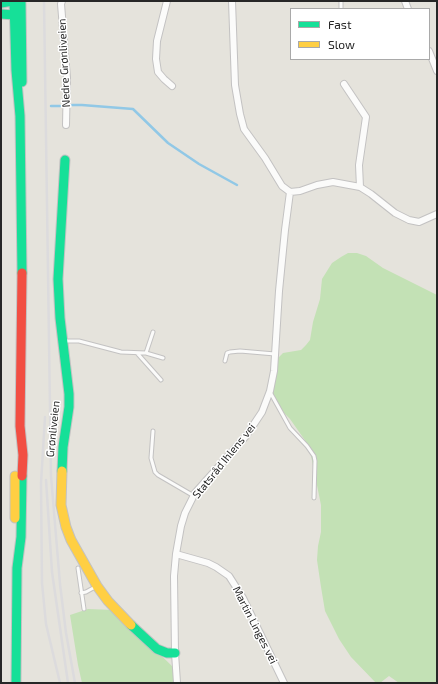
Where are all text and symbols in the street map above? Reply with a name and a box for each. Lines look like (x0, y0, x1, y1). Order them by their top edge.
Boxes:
legend (290, 8, 430, 60)
text: Fast (328, 17, 351, 31)
street label: Nedre Grønliveien (55, 18, 73, 108)
text: Slow (328, 37, 355, 51)
street label: Grønliveien (43, 400, 63, 458)
street label: Statsråd Ihlens vei (190, 421, 258, 501)
street label: Martin Linges vei (230, 584, 280, 666)

